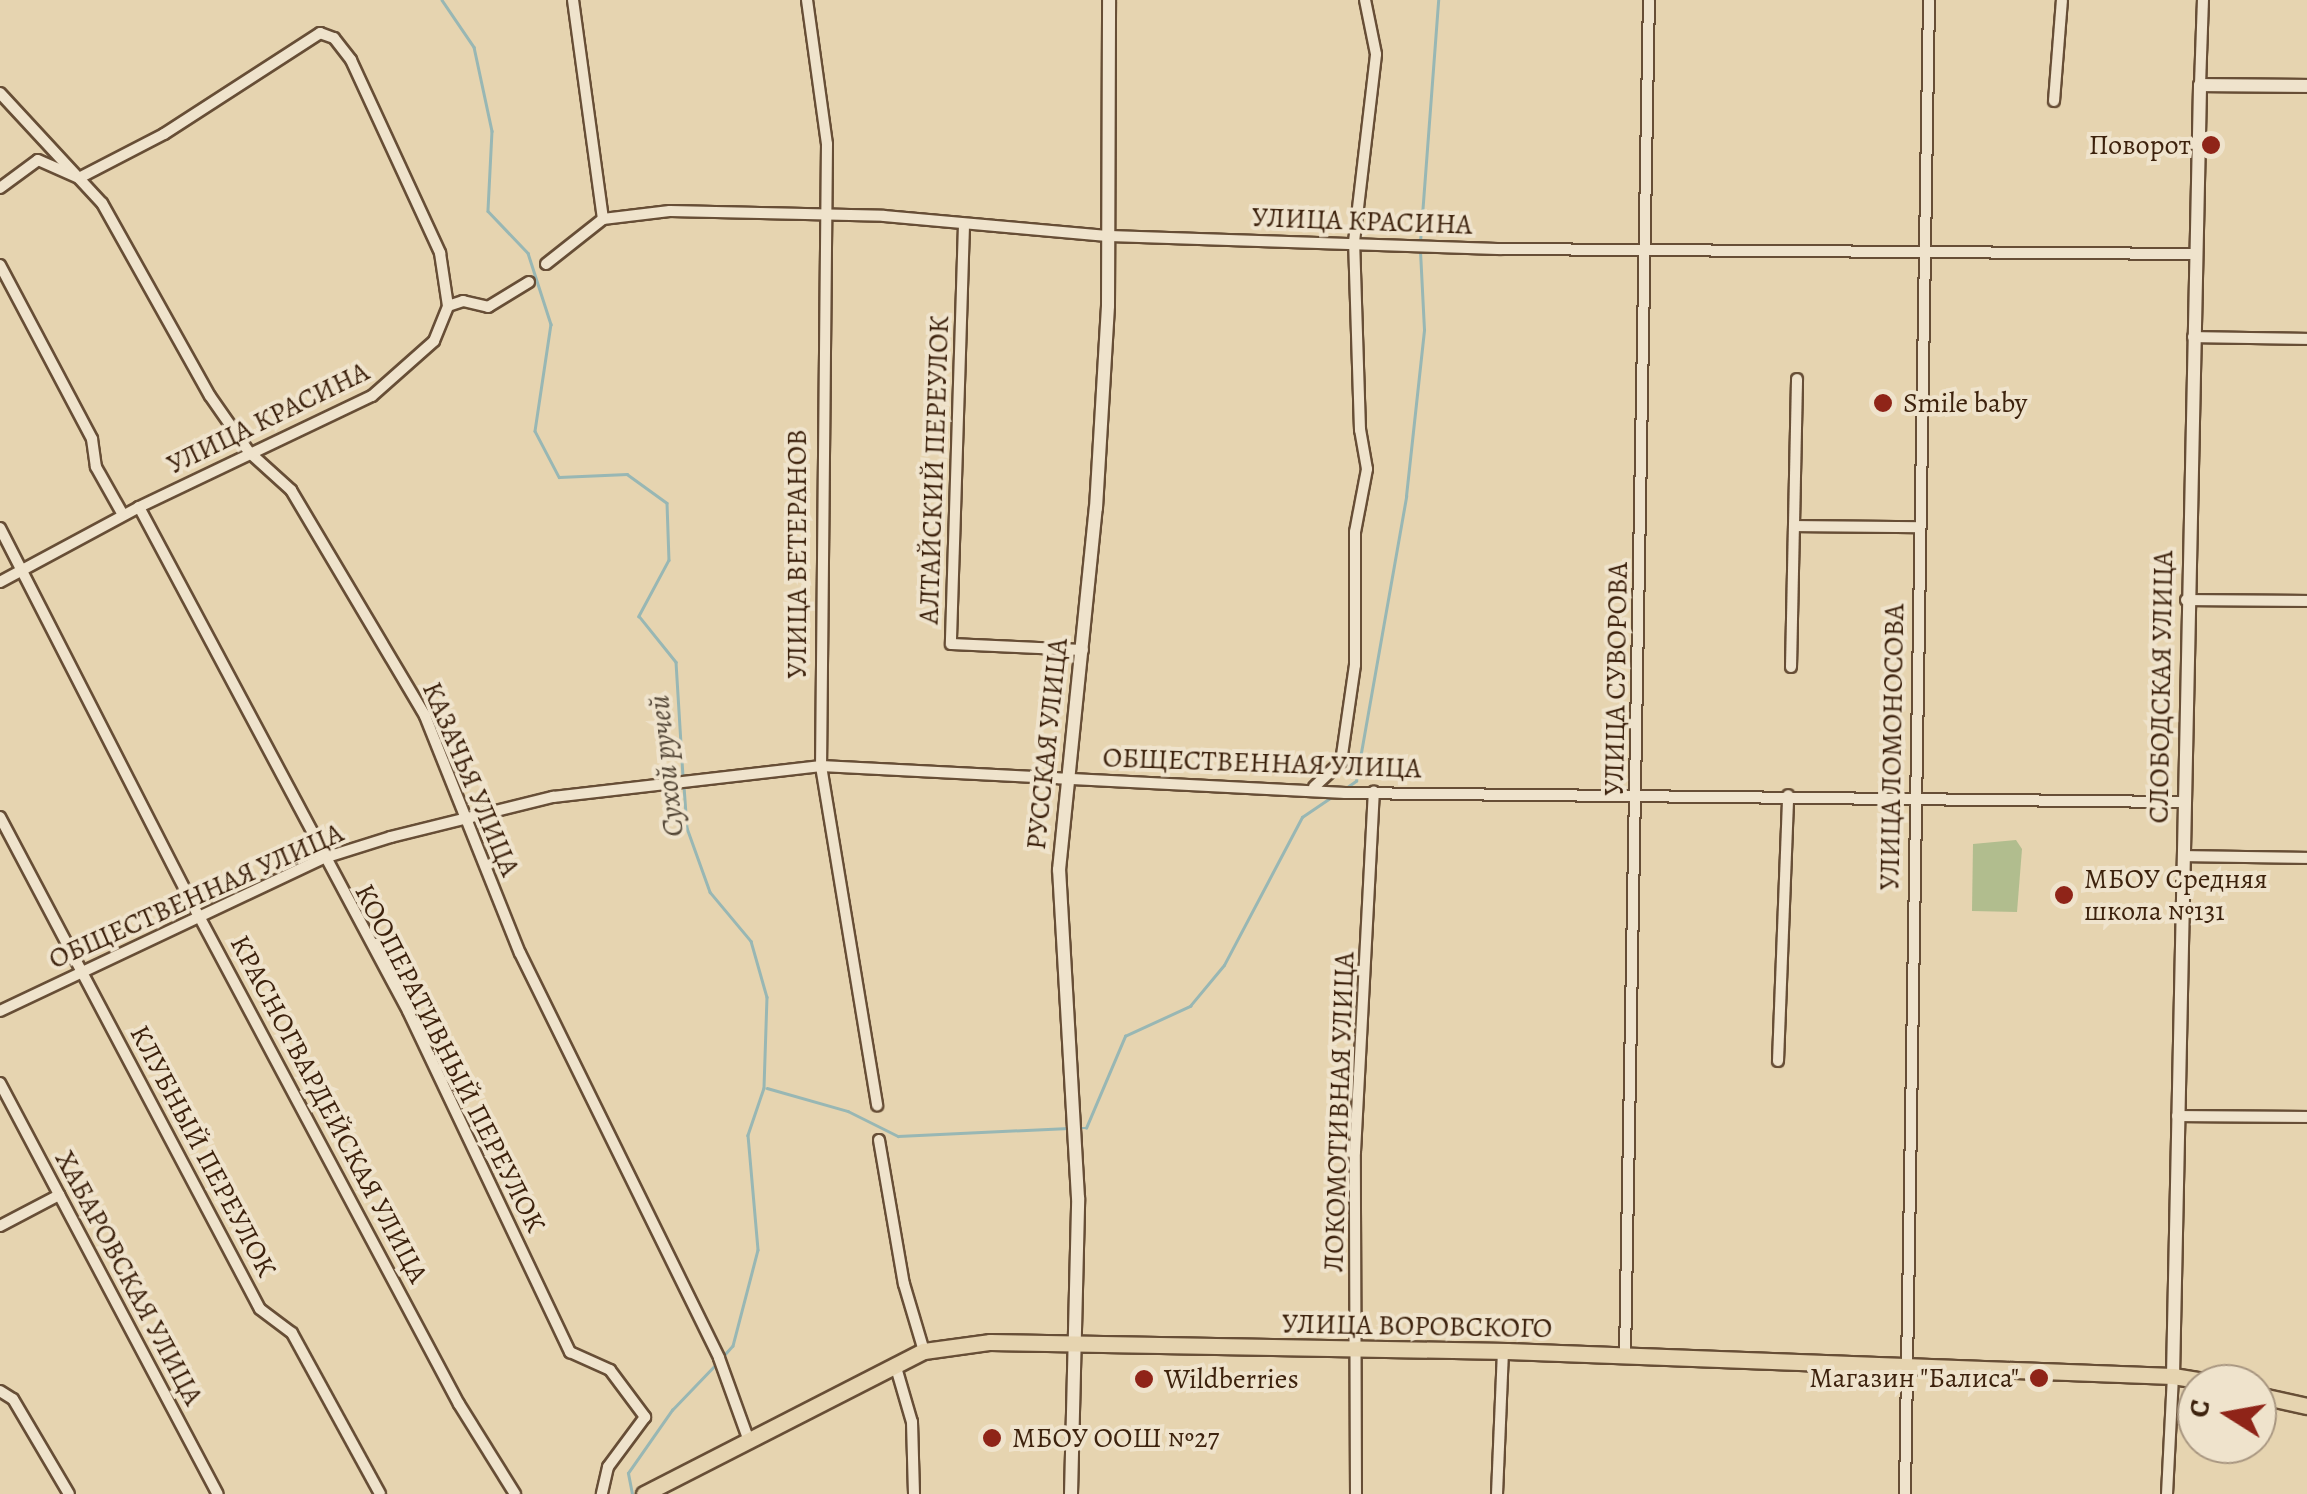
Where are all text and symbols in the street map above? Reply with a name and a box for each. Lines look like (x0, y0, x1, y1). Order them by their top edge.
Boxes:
place label: Поворот (2089, 128, 2191, 162)
marker: Поворот (2200, 134, 2222, 156)
street label: УЛИЦА КРАСИНА (1251, 200, 1473, 242)
street label: АЛТАЙСКИЙ ПЕРЕУЛОК (912, 315, 956, 625)
street label: УЛИЦА КРАСИНА (161, 355, 375, 481)
place label: Smile baby (1903, 386, 2027, 420)
marker: Smile baby (1872, 392, 1894, 414)
street label: УЛИЦА ВЕТЕРАНОВ (780, 429, 814, 679)
street label: СЛОБОДСКАЯ УЛИЦА (2142, 550, 2180, 824)
street label: УЛИЦА СУВОРОВА (1597, 562, 1635, 796)
street label: УЛИЦА ЛОМОНОСОВА (1873, 603, 1911, 891)
street label: РУССКАЯ УЛИЦА (1019, 637, 1075, 851)
street label: КАЗАЧЬЯ УЛИЦА (415, 677, 527, 881)
water label: Сухой ручей (641, 693, 691, 839)
street label: ОБЩЕСТВЕННАЯ УЛИЦА (1102, 741, 1422, 785)
street label: ОБЩЕСТВЕННАЯ УЛИЦА (44, 816, 348, 976)
place label: МБОУ Средняя школа №131 (2084, 862, 2268, 928)
street label: КООПЕРАТИВНЫЙ ПЕРЕУЛОК (347, 878, 553, 1238)
marker: МБОУ Средняя школа №131 (2053, 884, 2075, 906)
street label: КРАСНОГВАРДЕЙСКАЯ УЛИЦА (223, 929, 435, 1289)
street label: ЛОКОМОТИВНАЯ УЛИЦА (1317, 951, 1361, 1273)
street label: КЛУБНЫЙ ПЕРЕУЛОК (122, 1019, 284, 1283)
street label: ХАБАРОВСКАЯ УЛИЦА (48, 1145, 210, 1411)
street label: УЛИЦА ВОРОВСКОГО (1282, 1307, 1552, 1345)
place label: Магазин "Балиса" (1809, 1361, 2019, 1395)
place label: Wildberries (1164, 1362, 1299, 1396)
north arrow (2177, 1364, 2277, 1464)
marker: Магазин "Балиса" (2028, 1367, 2050, 1389)
marker: Wildberries (1133, 1368, 1155, 1390)
text: С (2179, 1397, 2220, 1421)
place label: МБОУ ООШ №27 (1012, 1421, 1219, 1455)
marker: МБОУ ООШ №27 (981, 1427, 1003, 1449)

